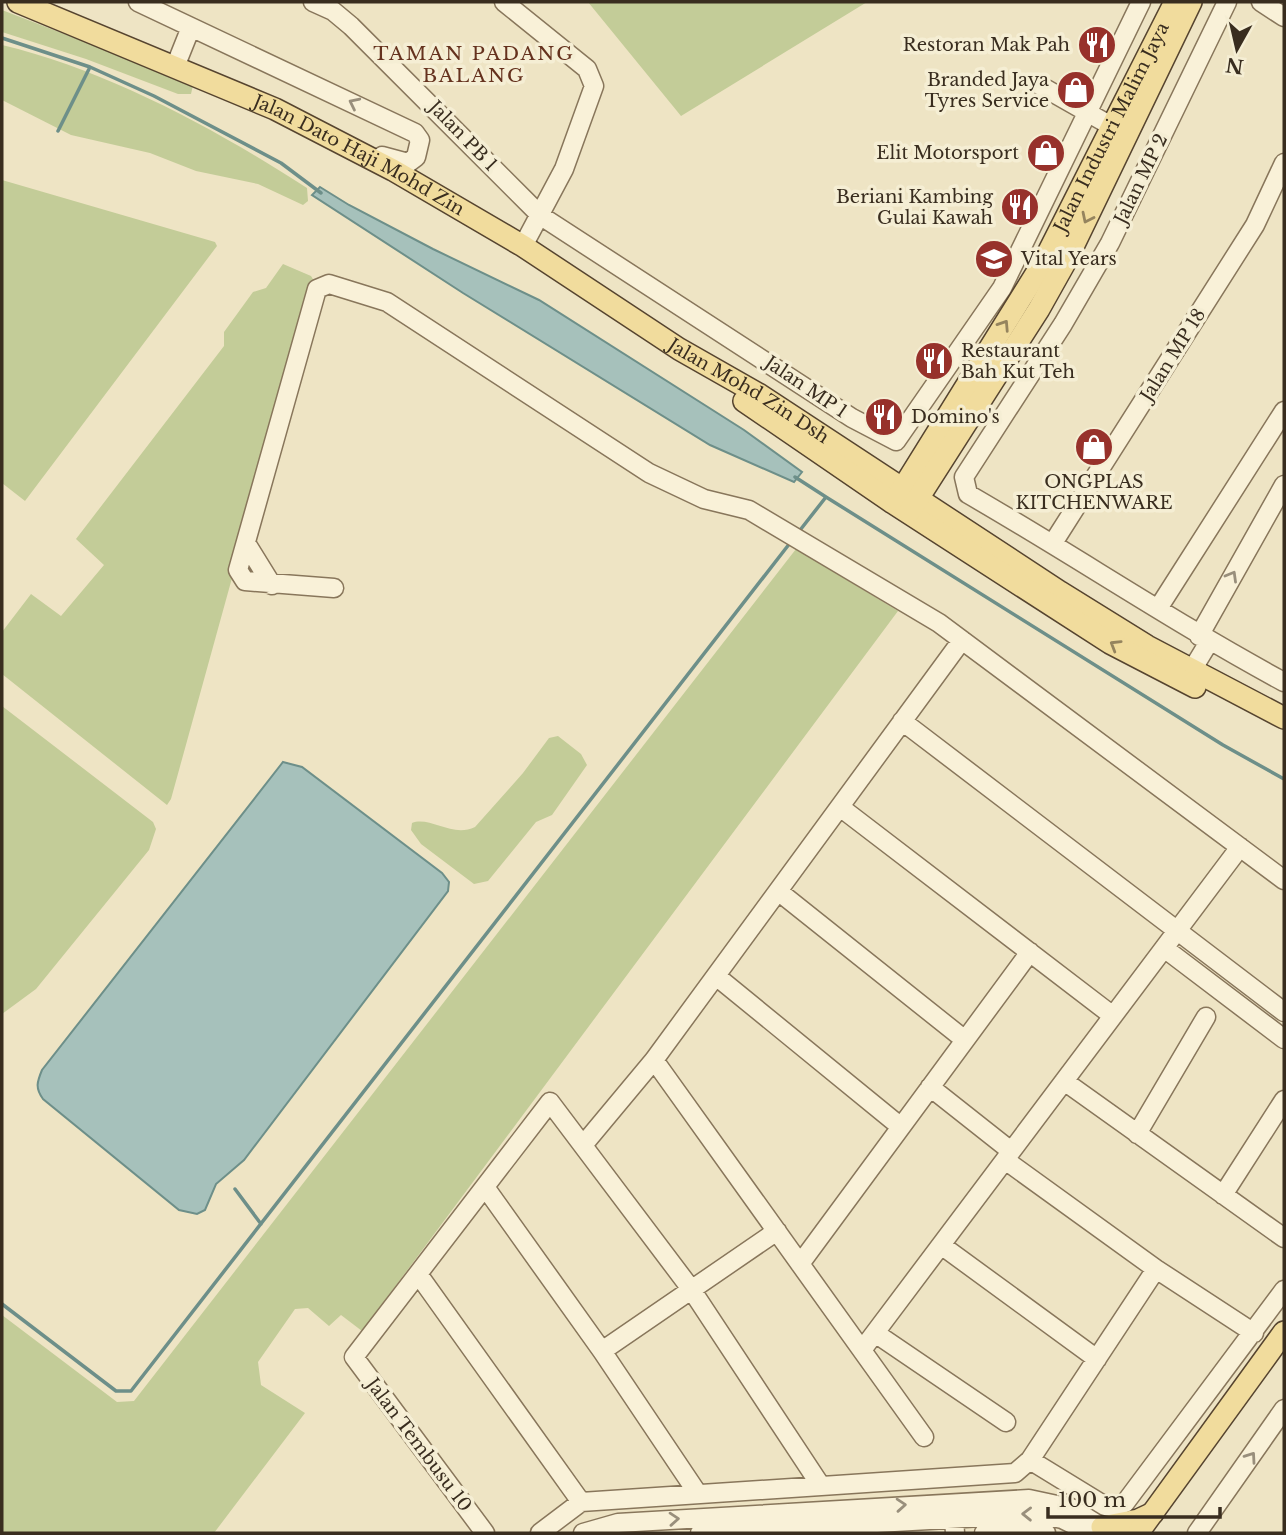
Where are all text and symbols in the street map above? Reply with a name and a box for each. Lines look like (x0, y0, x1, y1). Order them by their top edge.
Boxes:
north arrow (1202, 14, 1272, 84)
street label: Jalan Industri Malim Jaya (1048, 19, 1174, 238)
restaurant icon: Restoran Mak Pah (1076, 24, 1118, 66)
place label: Restoran Mak Pah (903, 34, 1070, 56)
district label: TAMAN PADANG BALANG (373, 42, 575, 87)
text: N (1224, 53, 1245, 78)
place label: Branded Jaya Tyres Service (925, 69, 1049, 112)
shop icon: Branded Jaya Tyres Service (1055, 69, 1097, 111)
street label: Jalan Dato Haji Mohd Zin (248, 89, 468, 220)
street label: Jalan PB 1 (423, 95, 502, 176)
one-way arrow (349, 98, 361, 112)
street label: Jalan MP 2 (1109, 130, 1172, 229)
shop icon: Elit Motorsport (1025, 132, 1067, 174)
place label: Elit Motorsport (876, 142, 1019, 164)
place label: Beriani Kambing Gulai Kawah (836, 186, 993, 229)
restaurant icon: Beriani Kambing Gulai Kawah (999, 186, 1041, 228)
one-way arrow (1082, 211, 1096, 223)
school or university icon: Vital Years (973, 238, 1015, 280)
place label: Vital Years (1020, 248, 1117, 270)
street label: Jalan MP 18 (1135, 304, 1210, 407)
one-way arrow (996, 320, 1009, 333)
street label: Jalan Mohd Zin Dsh (662, 333, 833, 448)
restaurant icon: Restaurant Bah Kut Teh (913, 340, 955, 382)
place label: Restaurant Bah Kut Teh (961, 340, 1075, 383)
street label: Jalan MP 1 (759, 350, 851, 423)
restaurant icon: Domino's (863, 396, 905, 438)
place label: Domino's (911, 406, 1000, 428)
shop icon: ONGPLAS KITCHENWARE (1073, 426, 1115, 468)
place label: ONGPLAS KITCHENWARE (1015, 471, 1173, 514)
one-way arrow (1224, 571, 1237, 584)
one-way arrow (1109, 641, 1122, 654)
street label: Jalan Tembusu 10 (360, 1372, 476, 1516)
one-way arrow (1243, 1452, 1255, 1465)
scale bar (1048, 1476, 1220, 1520)
text: 100 m (1058, 1487, 1126, 1513)
one-way arrow (896, 1498, 907, 1513)
one-way arrow (1021, 1506, 1031, 1522)
one-way arrow (669, 1512, 680, 1527)

